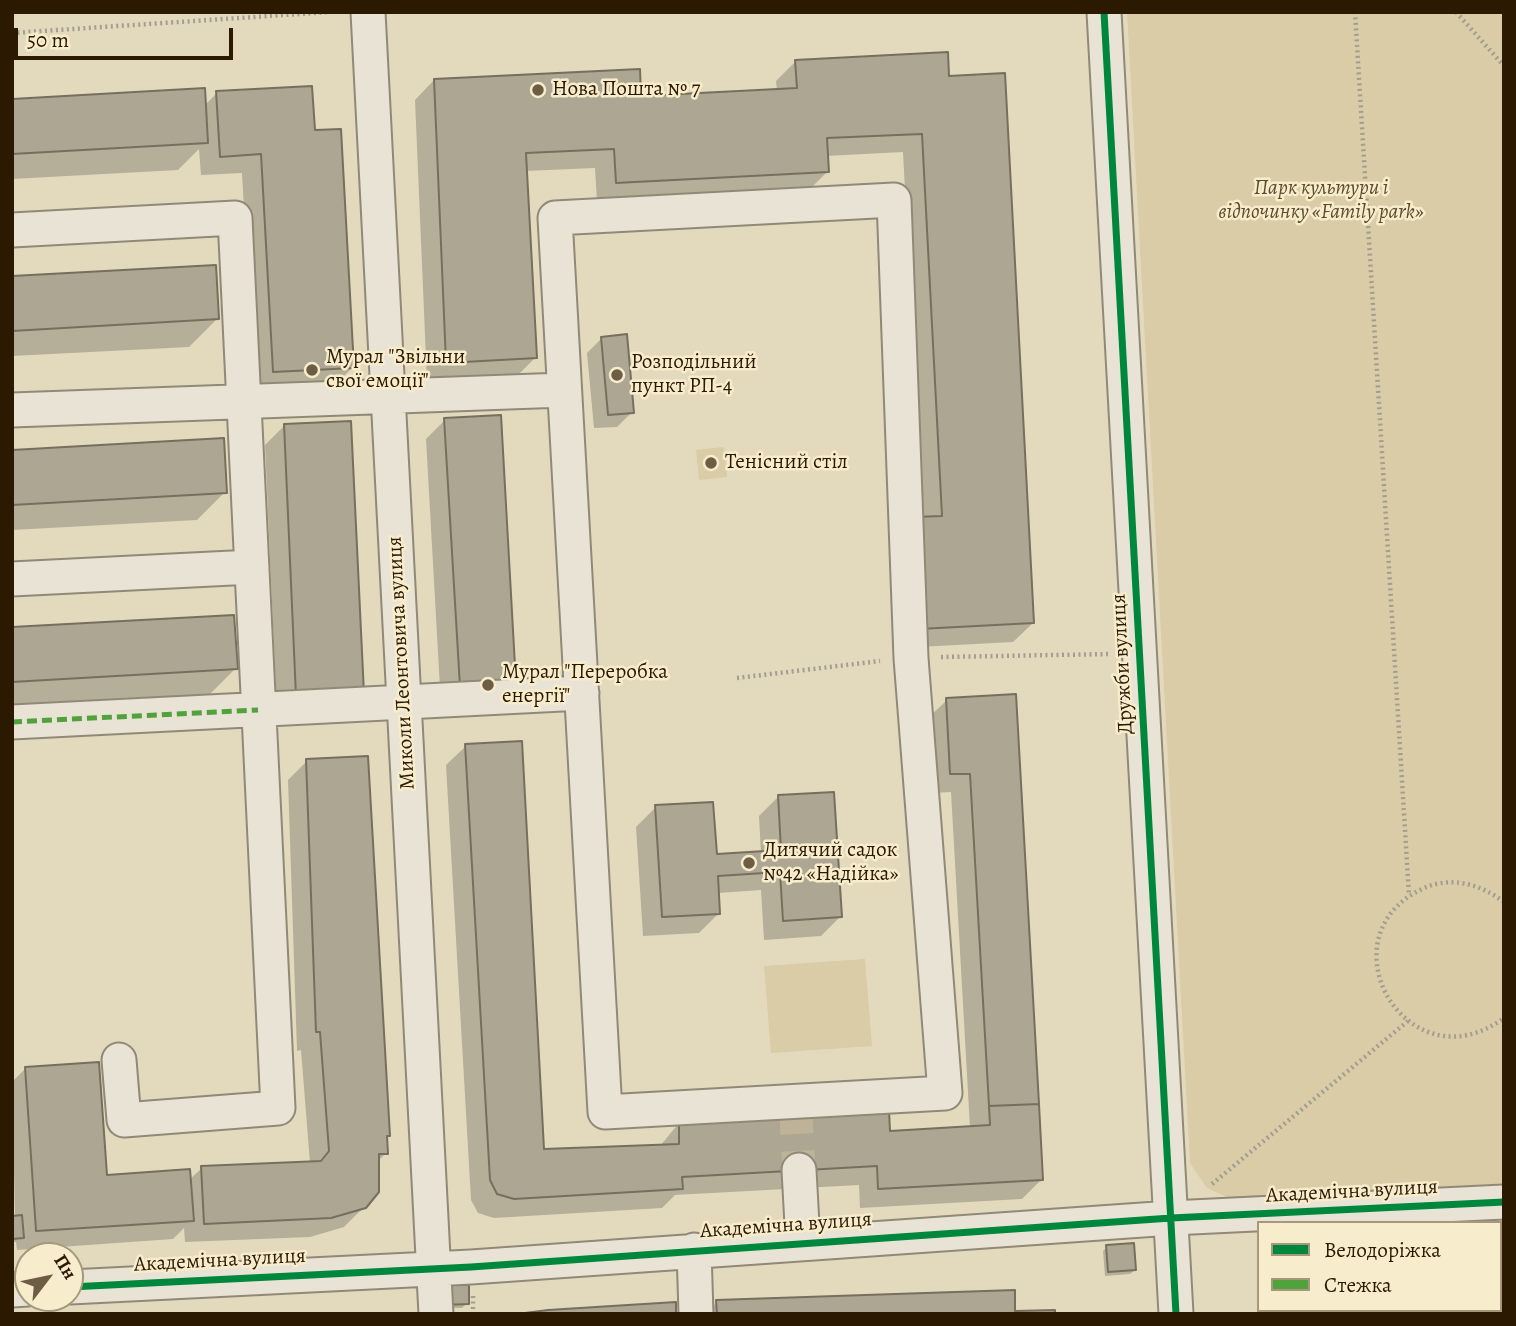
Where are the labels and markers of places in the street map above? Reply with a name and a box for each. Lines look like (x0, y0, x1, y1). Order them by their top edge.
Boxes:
place label: Нова Пошта № 7 (552, 77, 700, 103)
marker: Нова Пошта № 7 (530, 82, 546, 98)
place label: Мурал "Звільни свої емоції" (326, 345, 465, 395)
place label: Розподільний пункт РП-4 (631, 350, 756, 400)
marker: Мурал "Звільни свої емоції" (304, 362, 320, 378)
marker: Розподільний пункт РП-4 (609, 367, 625, 383)
place label: Тенісний стіл (725, 450, 848, 476)
marker: Тенісний стіл (703, 455, 719, 471)
place label: Мурал "Переробка енергії" (502, 660, 668, 710)
marker: Мурал "Переробка енергії" (480, 677, 496, 693)
place label: Дитячий садок №42 «Надійка» (763, 838, 898, 888)
marker: Дитячий садок №42 «Надійка» (741, 855, 757, 871)

